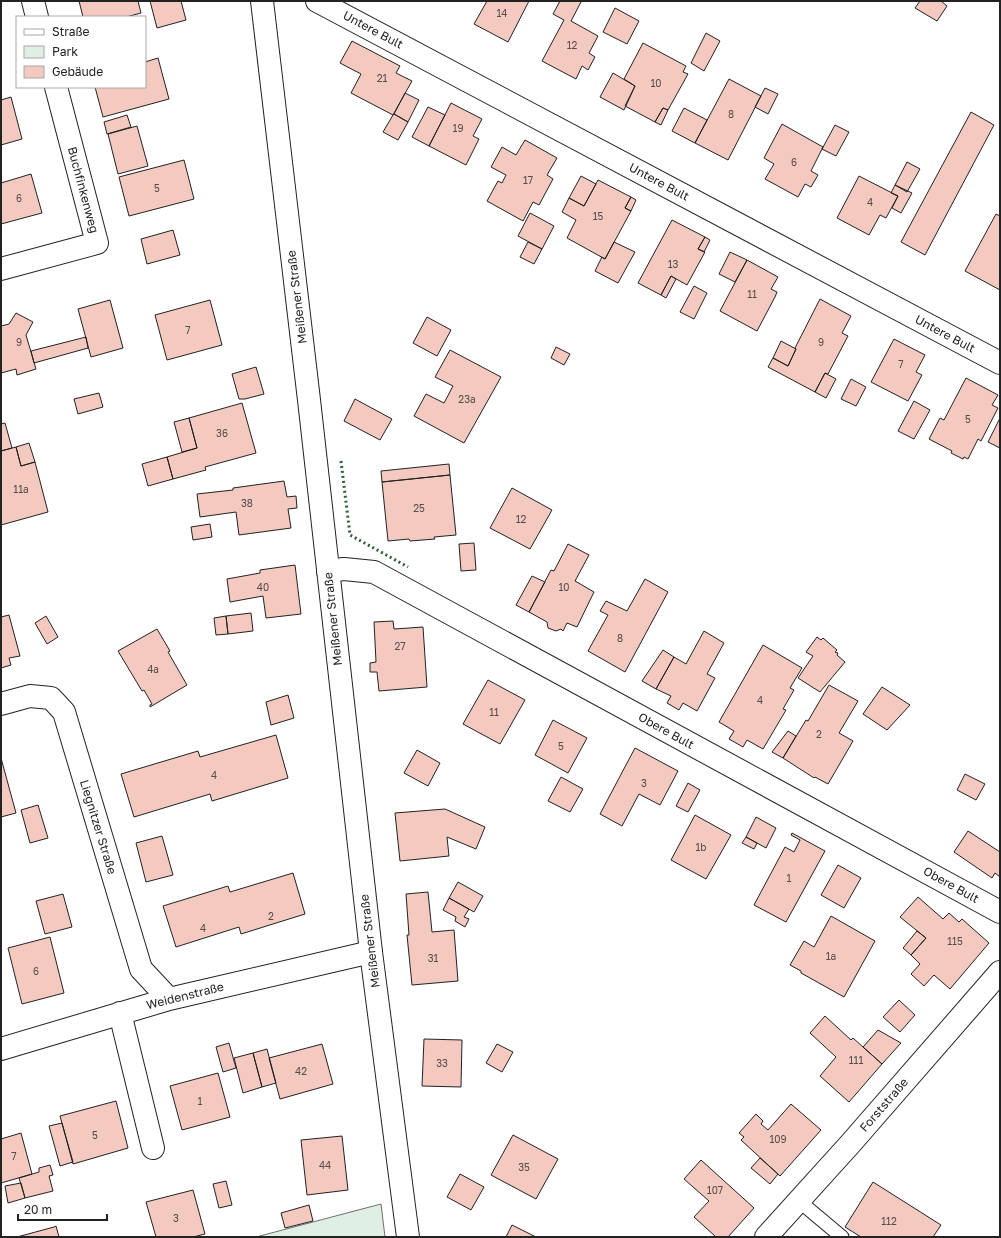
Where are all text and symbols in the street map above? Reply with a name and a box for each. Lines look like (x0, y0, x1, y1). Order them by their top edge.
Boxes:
street label: Untere Bult (341, 7, 406, 52)
house number: 14 (497, 7, 507, 19)
legend (16, 16, 146, 88)
text: Straße (52, 24, 90, 39)
house number: 12 (567, 39, 578, 51)
text: Park (52, 44, 78, 59)
text: Gebäude (52, 64, 103, 79)
house number: 21 (377, 72, 387, 84)
house number: 10 (650, 77, 662, 89)
house number: 8 (728, 108, 734, 120)
house number: 19 (453, 122, 463, 134)
street label: Buchfinkenweg (65, 145, 102, 235)
house number: 6 (791, 156, 797, 168)
street label: Untere Bult (627, 159, 692, 204)
house number: 17 (523, 174, 533, 186)
house number: 5 (154, 182, 160, 194)
house number: 6 (16, 192, 22, 204)
house number: 4 (867, 196, 873, 208)
house number: 15 (593, 210, 604, 222)
street label: Meißener Straße (283, 249, 310, 345)
house number: 13 (668, 258, 678, 270)
house number: 11 (747, 288, 757, 300)
street label: Untere Bult (913, 311, 978, 356)
house number: 7 (185, 324, 191, 336)
house number: 9 (16, 336, 22, 348)
house number: 9 (818, 336, 824, 348)
house number: 7 (898, 358, 904, 370)
house number: 23a (458, 393, 476, 405)
house number: 5 (965, 413, 971, 425)
house number: 36 (216, 427, 228, 439)
house number: 11a (13, 483, 29, 495)
house number: 38 (241, 497, 253, 509)
house number: 25 (413, 502, 425, 514)
house number: 12 (516, 513, 527, 525)
street label: Meißener Straße (320, 572, 345, 667)
house number: 40 (257, 581, 269, 593)
house number: 10 (558, 581, 570, 593)
house number: 8 (617, 632, 623, 644)
house number: 27 (394, 640, 406, 652)
house number: 4a (147, 663, 159, 675)
house number: 4 (757, 694, 763, 706)
house number: 11 (489, 706, 499, 718)
street label: Obere Bult (636, 709, 697, 752)
house number: 2 (816, 728, 822, 740)
house number: 5 (558, 740, 564, 752)
house number: 4 (211, 769, 217, 781)
house number: 3 (641, 777, 647, 789)
street label: Liegnitzer Straße (77, 778, 120, 876)
house number: 1b (696, 841, 707, 853)
street label: Obere Bult (921, 863, 982, 906)
house number: 1 (787, 872, 792, 884)
street label: Meißener Straße (356, 893, 383, 989)
house number: 2 (268, 910, 274, 922)
house number: 4 (200, 922, 206, 934)
house number: 115 (947, 935, 963, 947)
house number: 1a (826, 950, 836, 962)
house number: 31 (428, 952, 438, 964)
house number: 6 (33, 965, 39, 977)
street label: Weidenstraße (145, 979, 225, 1012)
house number: 111 (849, 1054, 863, 1066)
house number: 33 (436, 1057, 448, 1069)
house number: 42 (295, 1065, 307, 1077)
street label: Forststraße (856, 1075, 911, 1135)
house number: 1 (198, 1095, 203, 1107)
house number: 5 (92, 1129, 98, 1141)
house number: 109 (769, 1133, 787, 1145)
house number: 7 (11, 1150, 17, 1162)
house number: 44 (319, 1159, 331, 1171)
house number: 35 (518, 1161, 530, 1173)
house number: 107 (707, 1184, 723, 1196)
scale bar (18, 1196, 107, 1222)
text: 20 m (24, 1202, 52, 1217)
house number: 3 (173, 1212, 179, 1224)
house number: 112 (881, 1215, 897, 1227)

